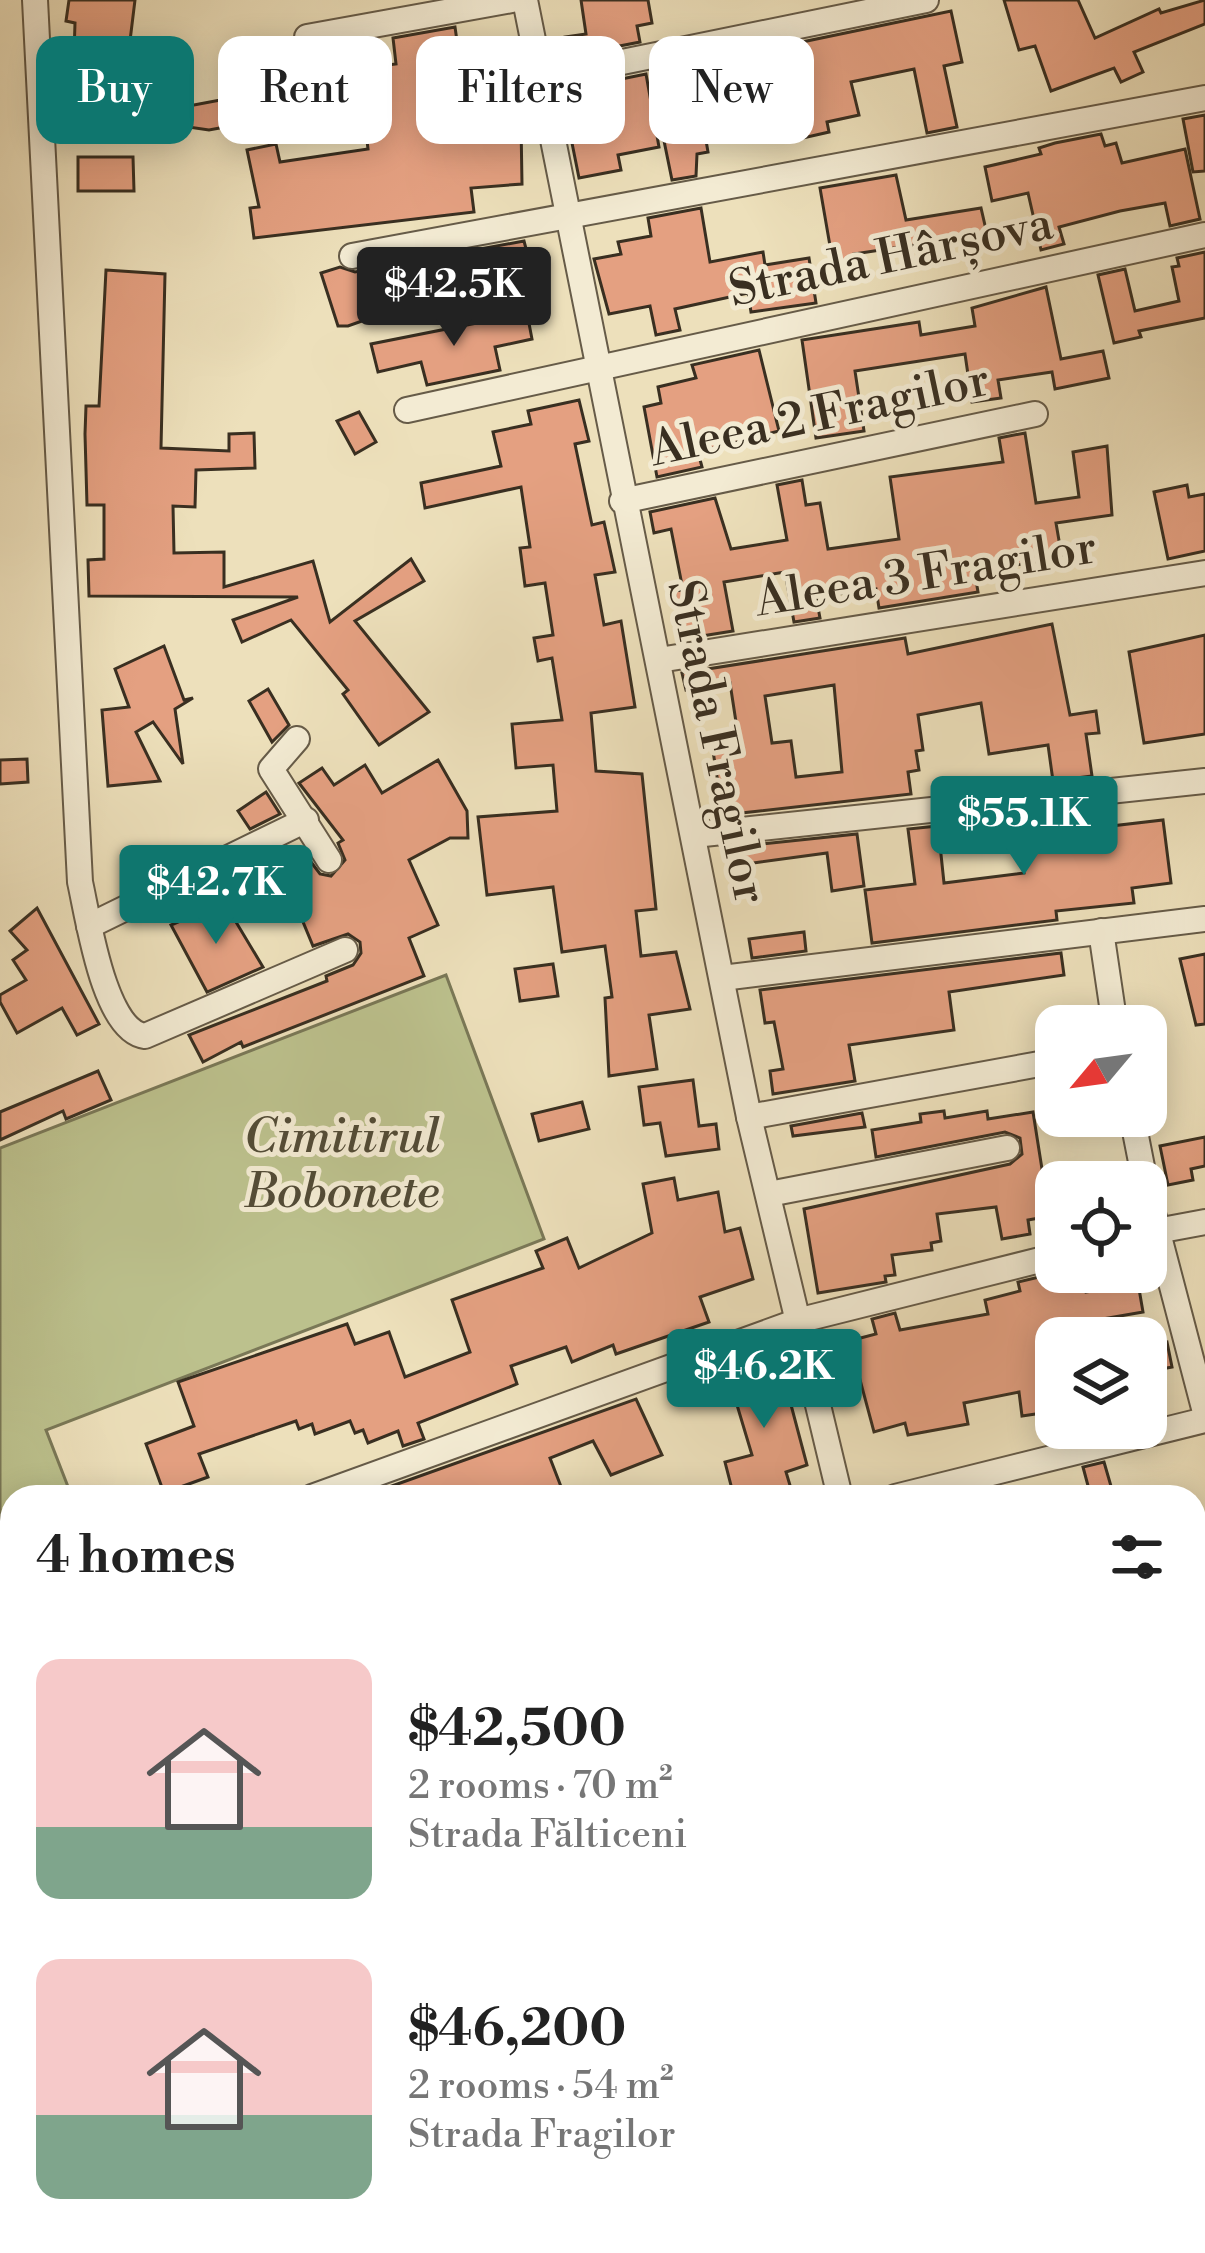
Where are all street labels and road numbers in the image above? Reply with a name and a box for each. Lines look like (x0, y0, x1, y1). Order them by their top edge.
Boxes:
street label: Strada Hârșova (724, 194, 1059, 322)
street label: Aleea 2 Fragilor (644, 351, 995, 481)
street label: Aleea 3 Fragilor (750, 518, 1101, 632)
street label: Strada Fragilor (652, 575, 780, 909)

